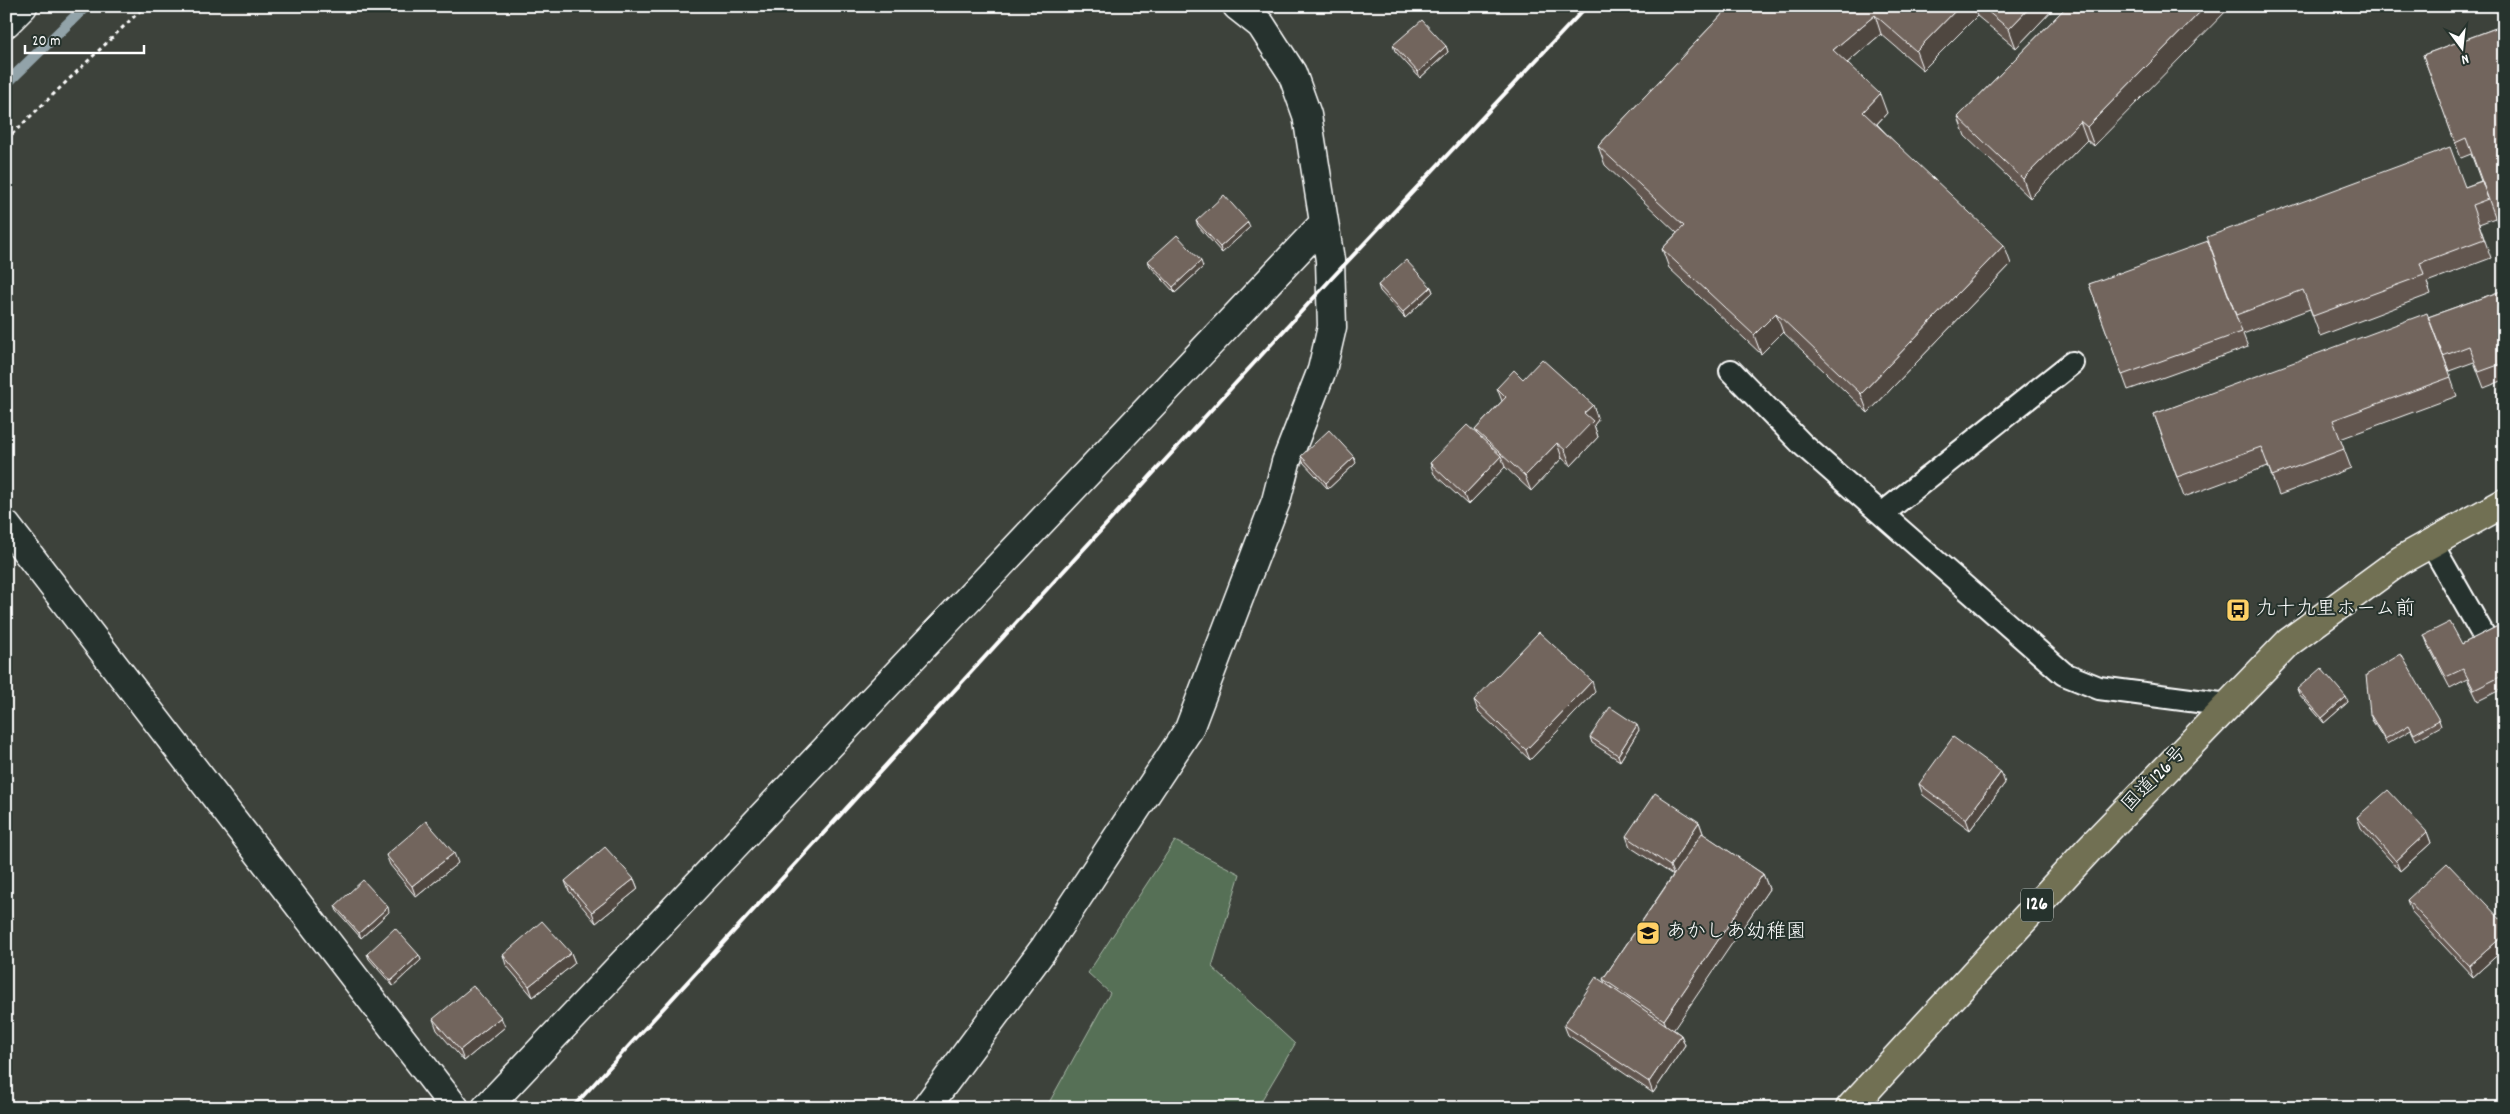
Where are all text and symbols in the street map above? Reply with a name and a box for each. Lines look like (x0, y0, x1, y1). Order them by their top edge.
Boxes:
scale bar (25, 22, 144, 54)
north arrow (2438, 22, 2488, 72)
text: 20 m (32, 31, 60, 53)
text: N (2459, 48, 2471, 69)
place label: 九十九里ホーム前 (2256, 596, 2415, 624)
bus stop icon: 九十九里ホーム前 (2225, 597, 2251, 623)
street label: 国道126号 (2116, 740, 2194, 820)
road number: 126 (2021, 888, 2053, 922)
place label: あかしあ幼稚園 (1666, 919, 1806, 947)
school or university icon: あかしあ幼稚園 (1635, 920, 1661, 946)

